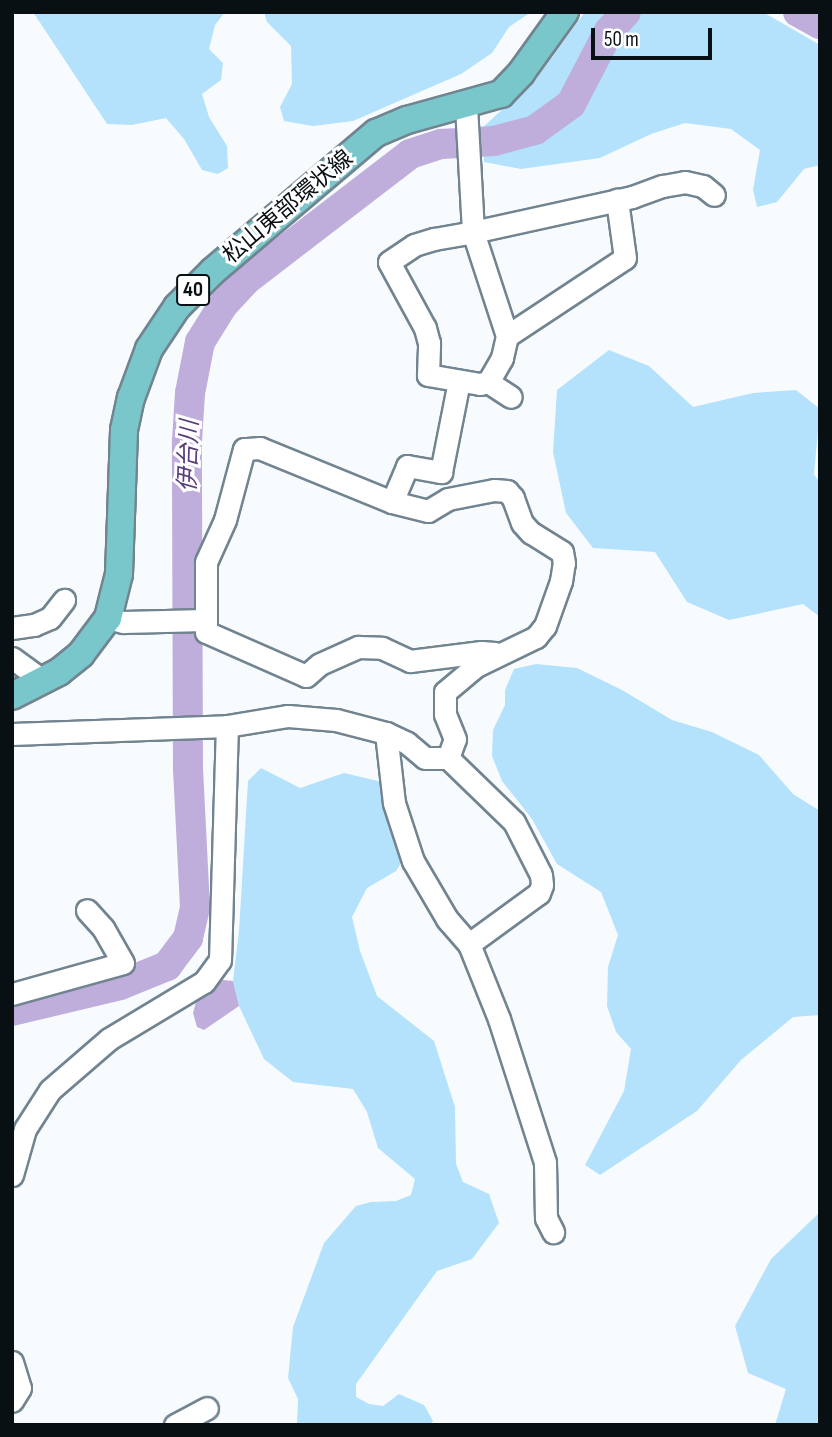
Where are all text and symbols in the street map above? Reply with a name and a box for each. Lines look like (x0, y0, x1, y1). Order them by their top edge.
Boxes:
scale bar (594, 14, 715, 58)
text: 50 m (604, 27, 639, 52)
street label: 松山東部環状線 (217, 145, 359, 269)
road number: 40 (176, 272, 210, 308)
water label: 伊台川 (173, 420, 205, 492)

